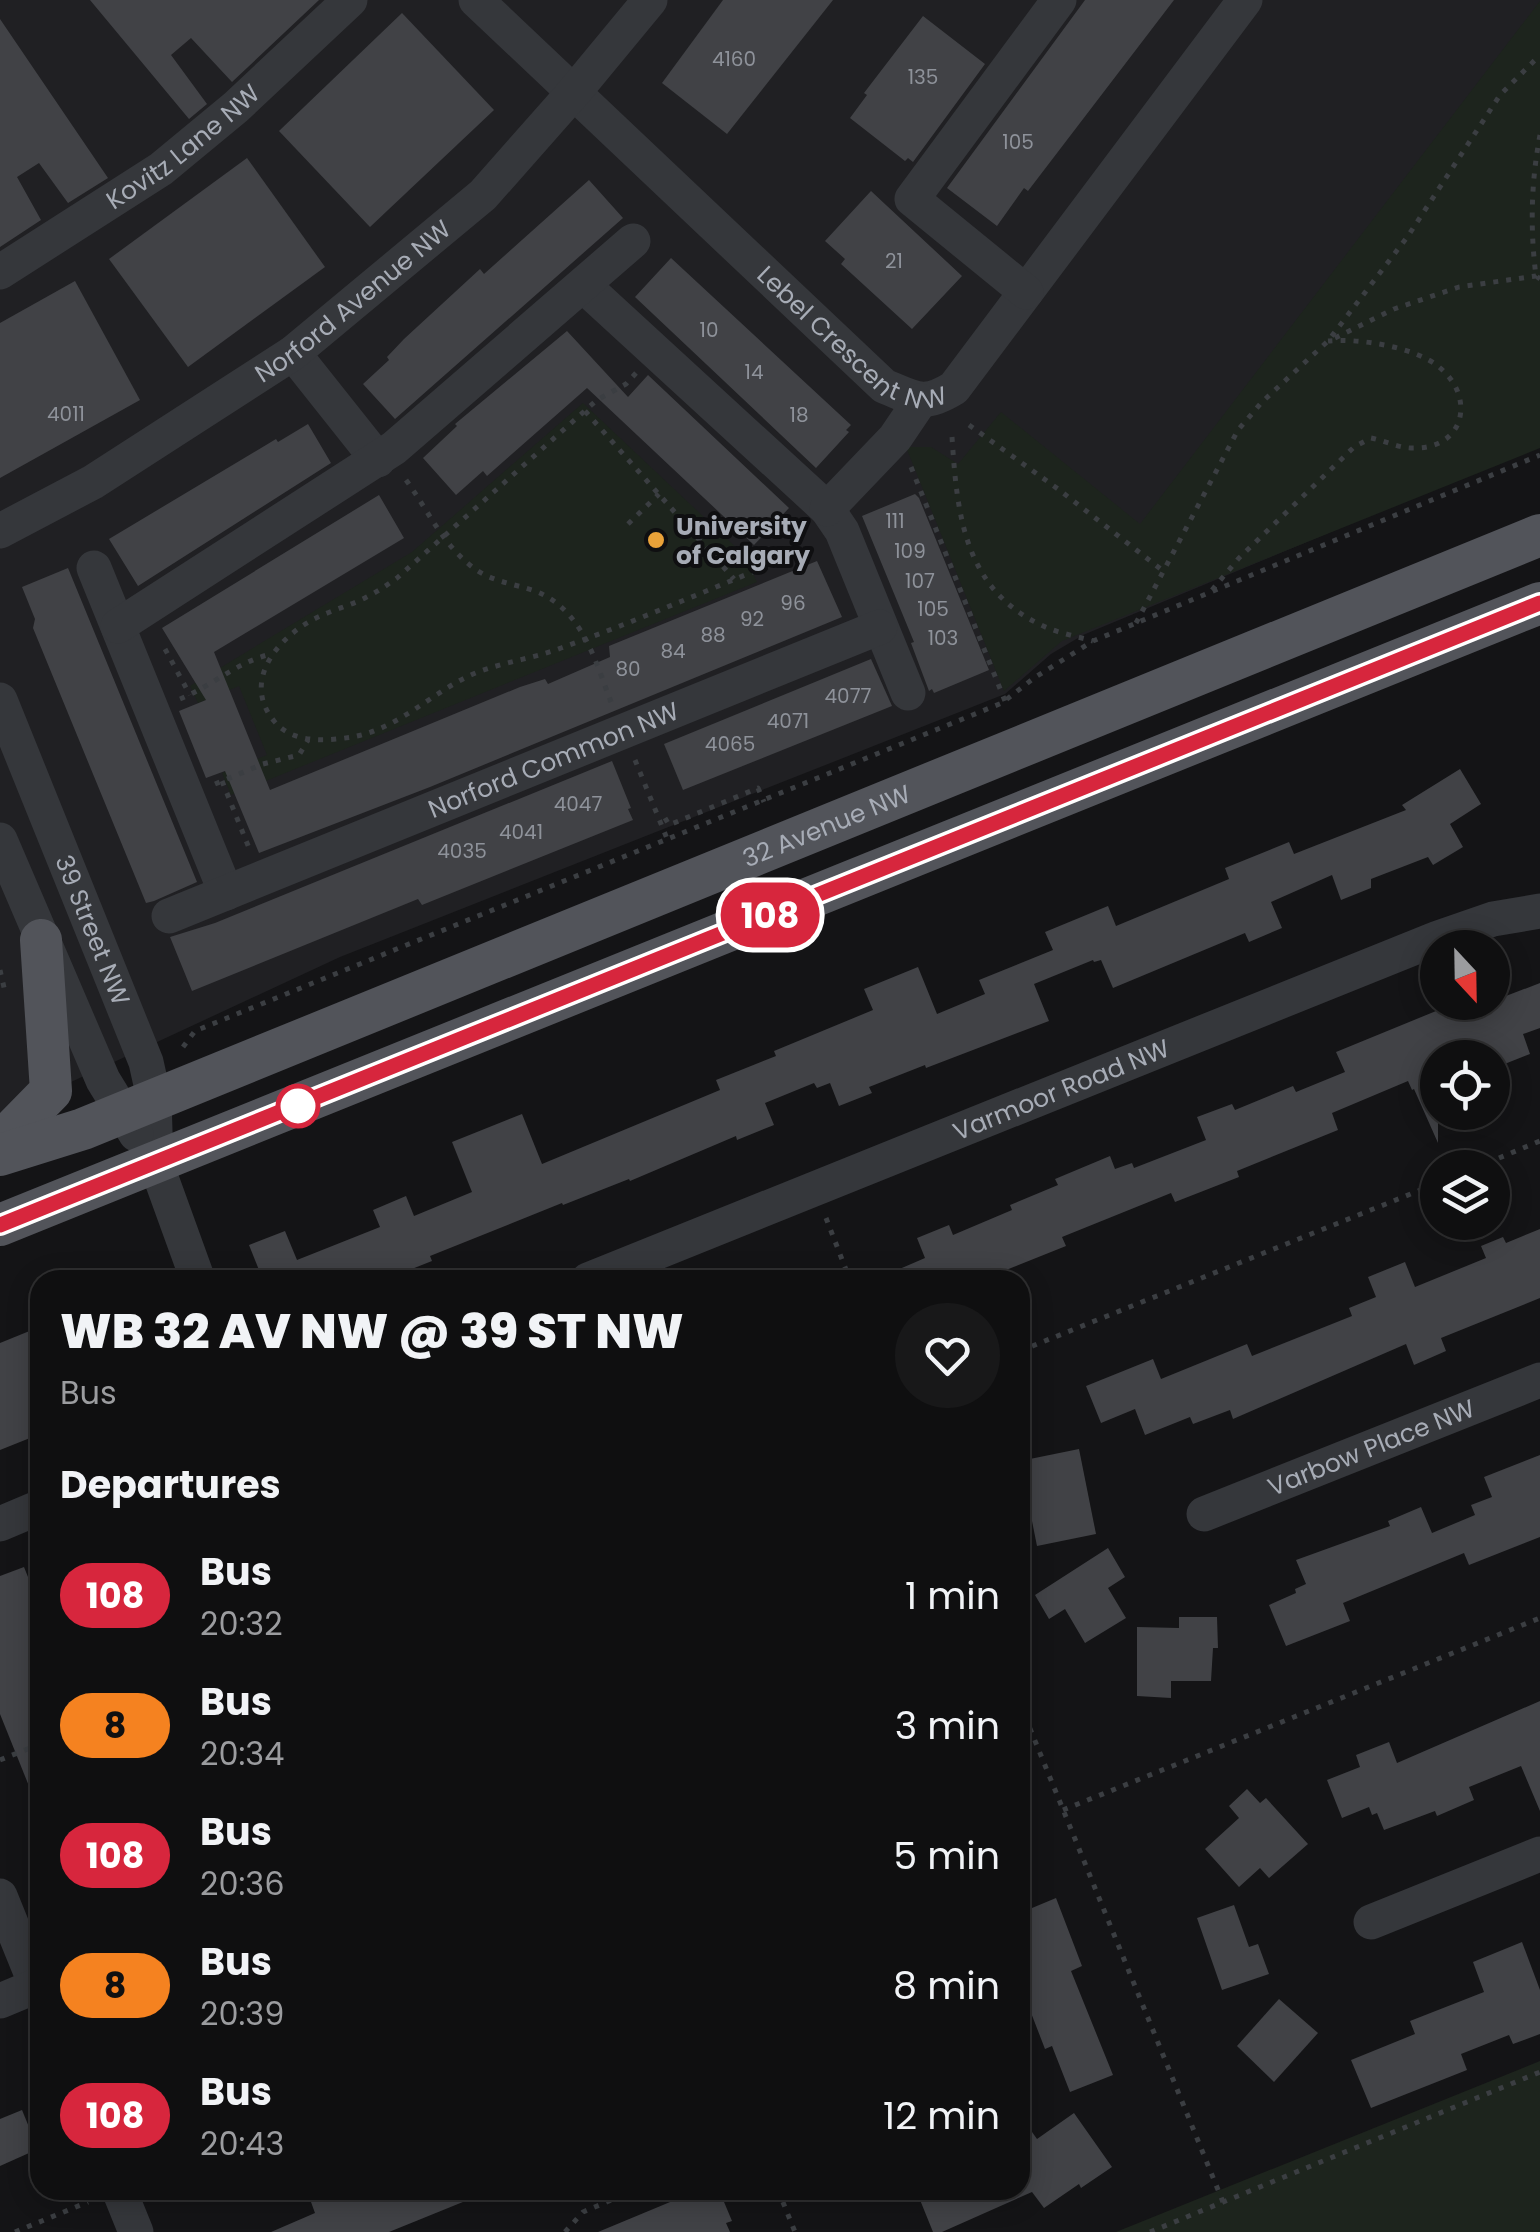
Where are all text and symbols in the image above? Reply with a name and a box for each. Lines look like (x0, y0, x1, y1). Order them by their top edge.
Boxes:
house number: 4160 (712, 45, 756, 73)
house number: 135 (908, 63, 938, 91)
street label: Kovitz Lane NW (99, 76, 268, 218)
house number: 105 (1002, 128, 1034, 156)
street label: Norford Avenue NW (248, 212, 458, 391)
house number: 21 (885, 247, 903, 275)
street label: Lebel Crescent NW (749, 258, 951, 418)
house number: 10 (700, 316, 718, 344)
house number: 14 (745, 358, 763, 386)
house number: 4011 (47, 400, 85, 428)
house number: 18 (789, 401, 809, 429)
house number: 111 (885, 507, 905, 535)
place label: University of Calgary (676, 509, 810, 573)
marker: University of Calgary (645, 529, 667, 551)
house number: 109 (894, 537, 926, 565)
house number: 107 (905, 567, 935, 595)
house number: 96 (780, 589, 806, 617)
house number: 105 (917, 595, 949, 623)
house number: 92 (740, 605, 764, 633)
house number: 88 (700, 621, 726, 649)
house number: 103 (928, 624, 958, 652)
house number: 84 (660, 637, 686, 665)
house number: 80 (615, 655, 641, 683)
house number: 4077 (825, 682, 872, 710)
street label: Norford Common NW (423, 694, 684, 827)
house number: 4071 (767, 707, 809, 735)
house number: 4065 (705, 730, 755, 758)
street label: 32 Avenue NW (738, 776, 916, 876)
house number: 4047 (554, 790, 602, 818)
house number: 4041 (499, 818, 543, 846)
house number: 4035 (437, 837, 487, 865)
street label: 39 Street NW (46, 850, 138, 1011)
line badge: 108 (712, 882, 828, 948)
text: 108 (741, 891, 799, 940)
north arrow (1420, 930, 1510, 1020)
map controls (1420, 930, 1510, 1240)
street label: Varmoor Road NW (948, 1031, 1175, 1149)
button: locate (1420, 1040, 1510, 1130)
unlabelled marker (277, 1085, 319, 1127)
button: layers (1420, 1150, 1510, 1240)
text: WB 32 AV NW @ 39 ST NW (60, 1298, 684, 1365)
button: heart (895, 1303, 1000, 1408)
text: Bus (60, 1370, 117, 1415)
street label: Varbow Place NW (1263, 1391, 1480, 1505)
text: Departures (60, 1458, 281, 1511)
text: Bus (200, 1545, 272, 1598)
text: 1 min (905, 1569, 1000, 1622)
text: 108 (86, 1571, 144, 1620)
text: 20:32 (200, 1601, 283, 1646)
text: Bus (200, 1675, 272, 1728)
text: 3 min (895, 1699, 1000, 1752)
text: 8 (104, 1701, 126, 1750)
text: 20:34 (200, 1731, 284, 1776)
text: Bus (200, 1805, 272, 1858)
text: 5 min (893, 1829, 1000, 1882)
text: 108 (86, 1831, 144, 1880)
text: 20:36 (200, 1861, 284, 1906)
text: Bus (200, 1935, 272, 1988)
text: 8 min (893, 1959, 1000, 2012)
text: 8 (104, 1961, 126, 2010)
text: 20:39 (200, 1991, 284, 2036)
text: Bus (200, 2065, 272, 2118)
text: 12 min (883, 2089, 1000, 2142)
text: 108 (86, 2091, 144, 2140)
text: 20:43 (200, 2121, 284, 2166)

